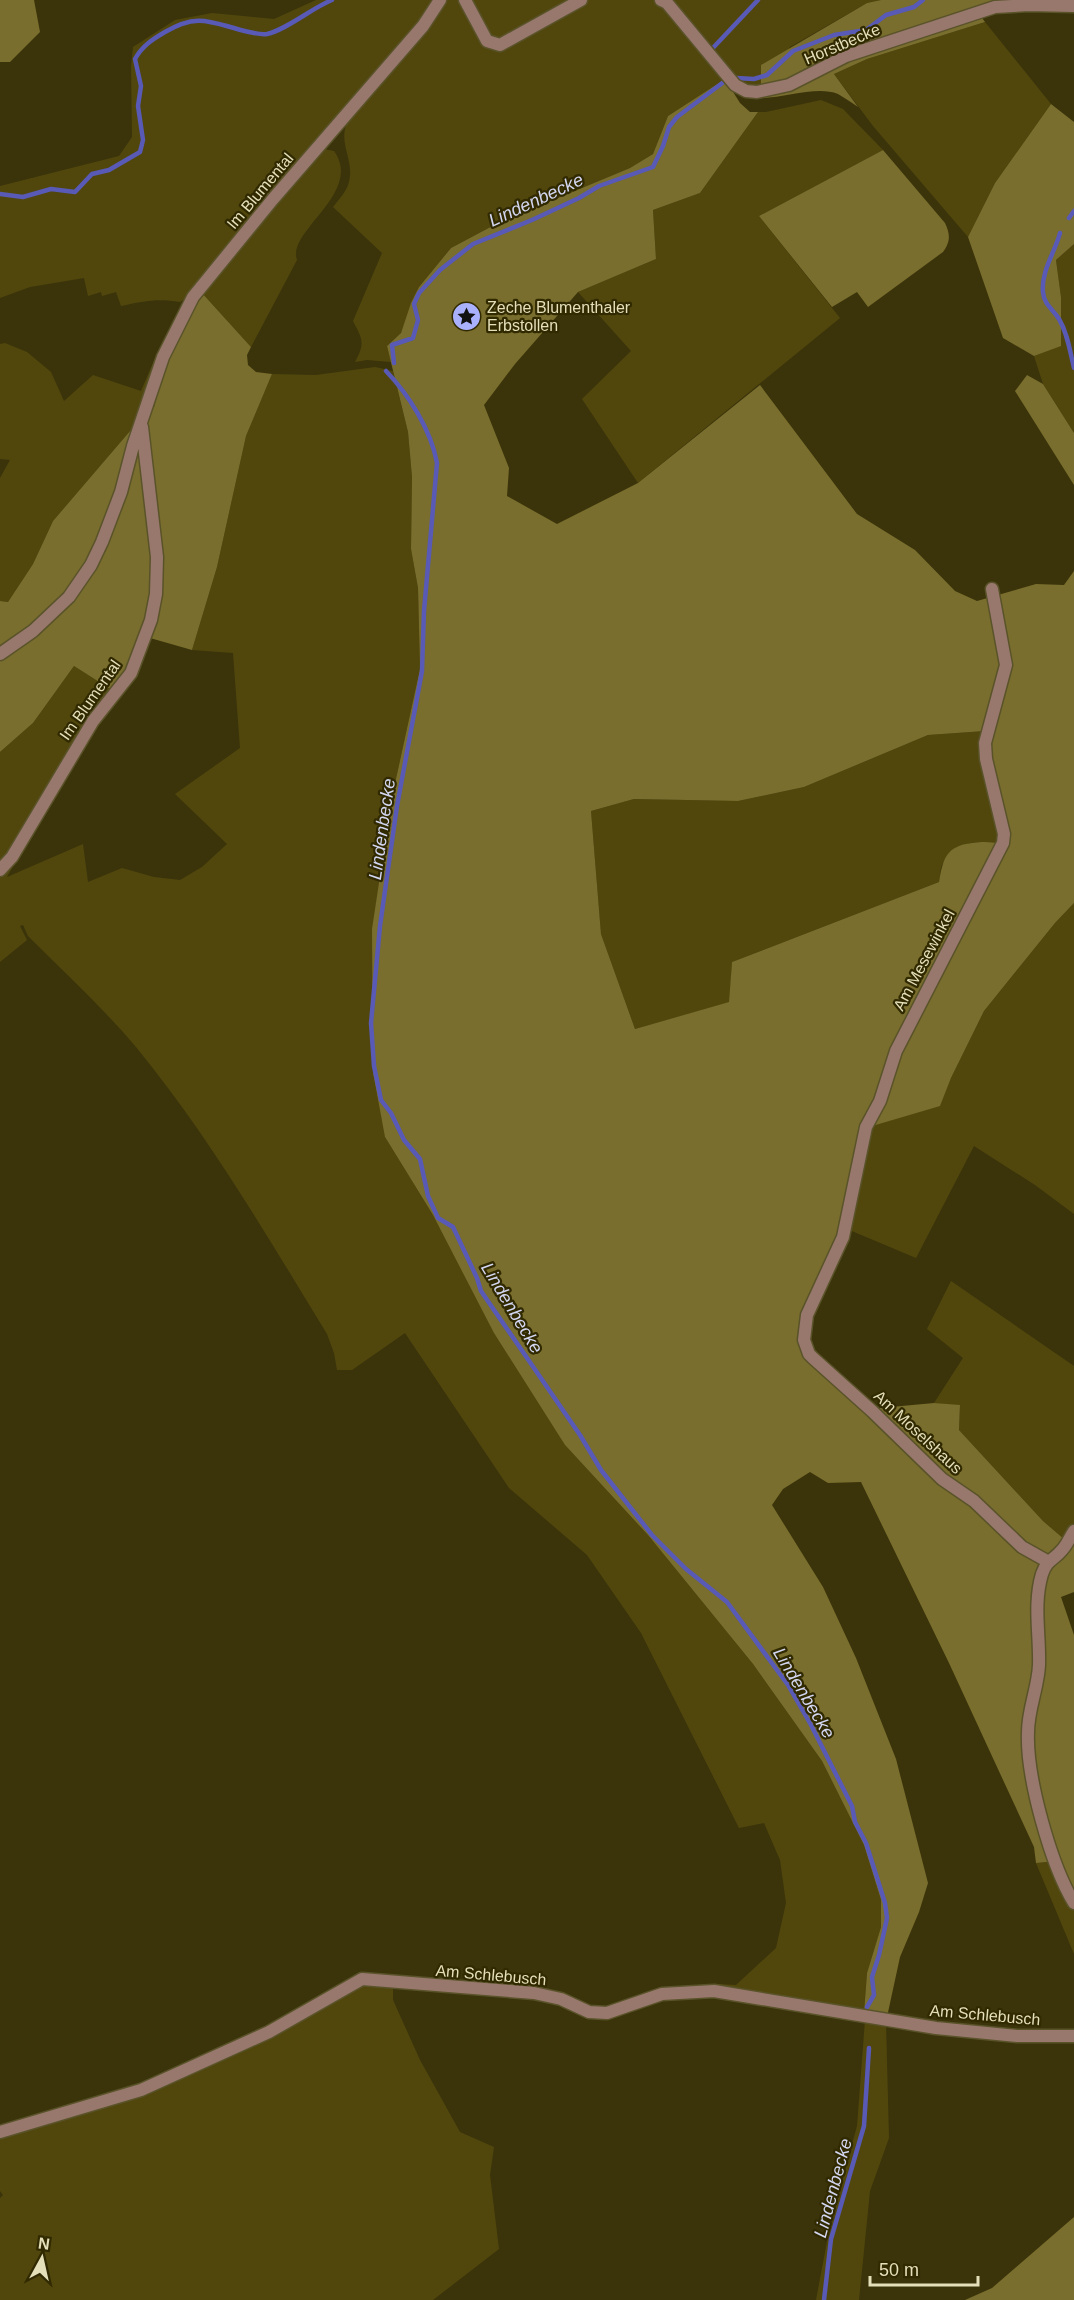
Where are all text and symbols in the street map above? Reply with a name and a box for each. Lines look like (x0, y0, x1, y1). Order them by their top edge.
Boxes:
street label: Horstbecke (801, 20, 883, 68)
street label: Im Blumental (223, 150, 297, 232)
water label: Lindenbecke (486, 169, 586, 231)
place label: Zeche Blumenthaler Erbstollen (487, 299, 631, 334)
place icon: Zeche Blumenthaler Erbstollen (450, 300, 482, 332)
street label: Im Blumental (56, 657, 124, 743)
water label: Lindenbecke (365, 777, 399, 881)
street label: Am Mesewinkel (890, 907, 958, 1013)
water label: Lindenbecke (477, 1259, 547, 1357)
street label: Am Moselshaus (871, 1387, 965, 1477)
water label: Lindenbecke (769, 1644, 839, 1742)
street label: Am Schlebusch (435, 1962, 547, 1988)
street label: Am Schlebusch (929, 2002, 1041, 2028)
water label: Lindenbecke (810, 2136, 856, 2240)
north arrow (12, 2228, 72, 2288)
text: N (37, 2234, 51, 2253)
scale bar (870, 2249, 978, 2287)
text: 50 m (879, 2260, 919, 2280)

